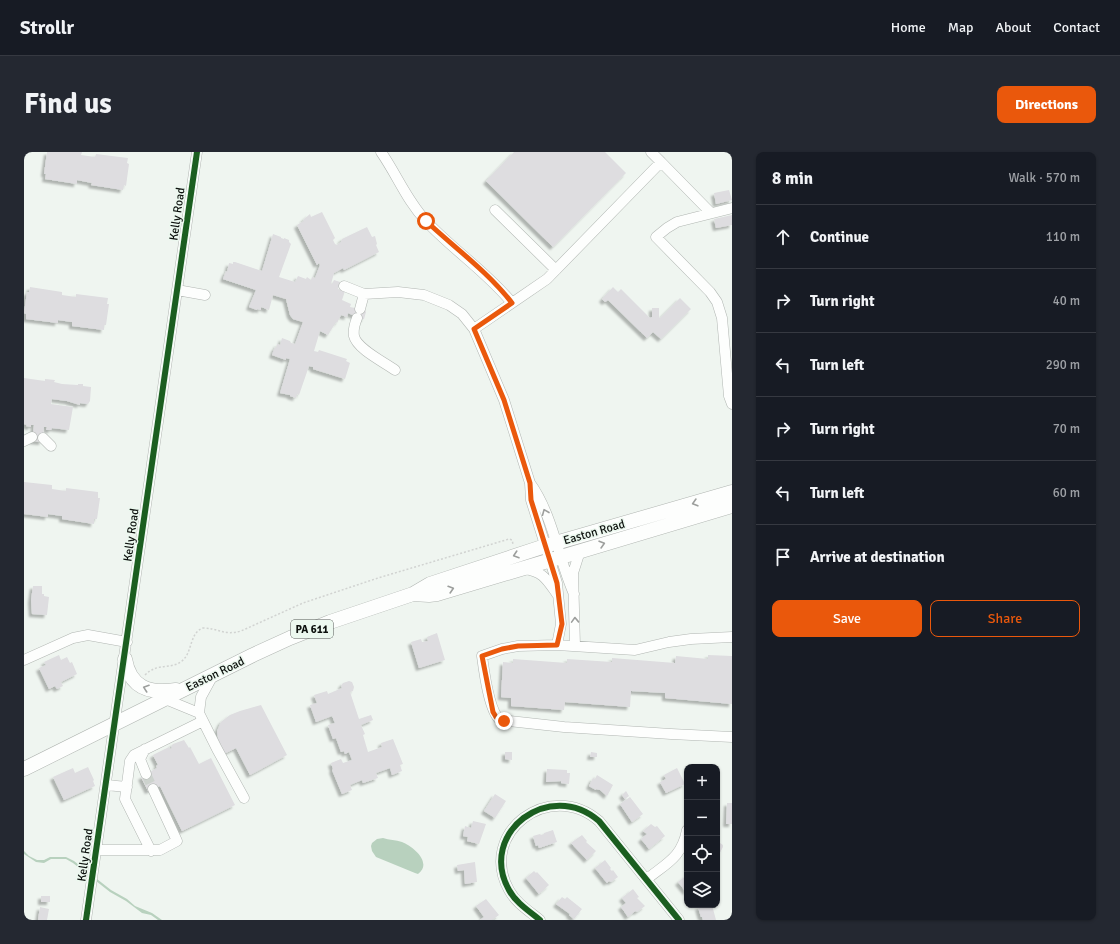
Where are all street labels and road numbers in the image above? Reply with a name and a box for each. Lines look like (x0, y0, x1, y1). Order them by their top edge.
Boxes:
street label: Kelly Road (166, 186, 189, 242)
street label: Kelly Road (120, 507, 143, 563)
street label: Easton Road (562, 517, 627, 548)
road number: PA 611 (291, 620, 333, 638)
street label: Easton Road (184, 654, 247, 695)
street label: Kelly Road (74, 827, 97, 883)

